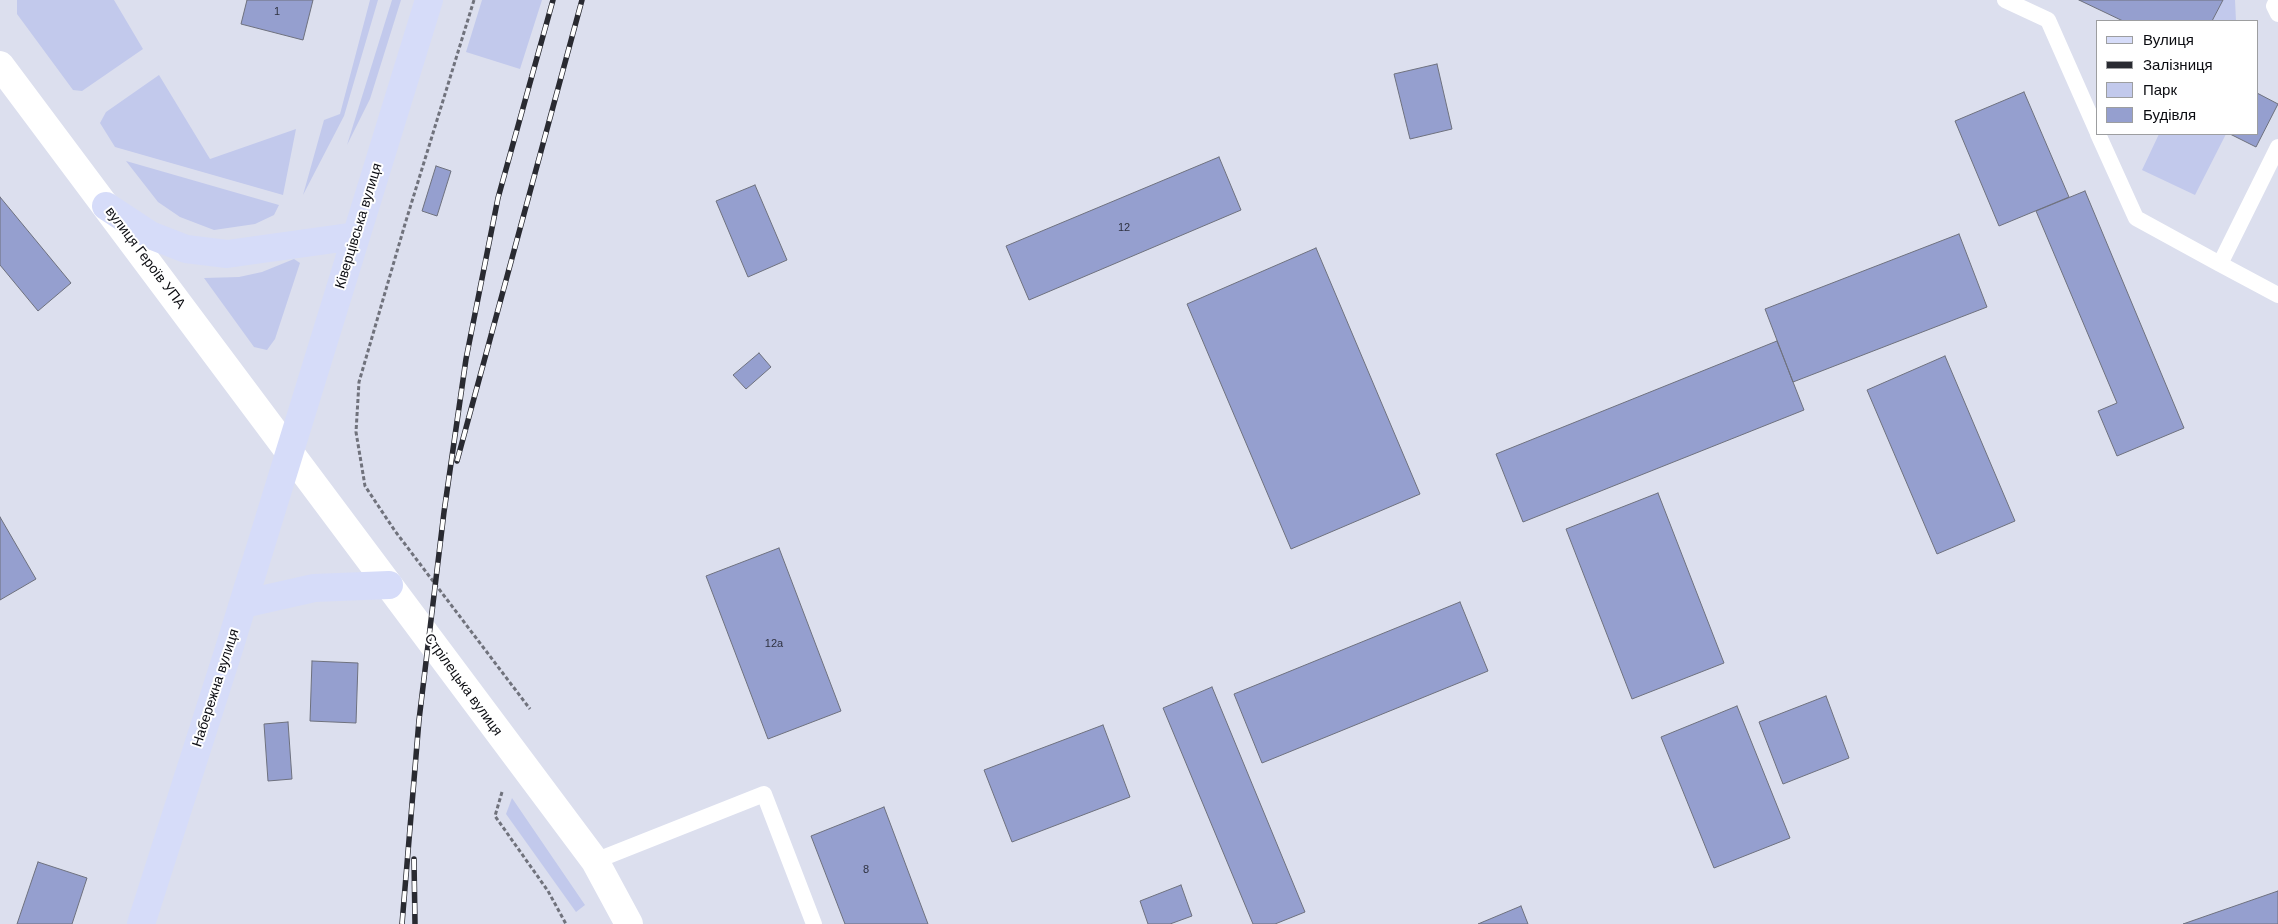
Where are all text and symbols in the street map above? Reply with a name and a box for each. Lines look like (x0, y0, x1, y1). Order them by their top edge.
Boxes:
house number: 1 (274, 5, 280, 19)
legend (2096, 20, 2258, 135)
text: Вулиця (2143, 31, 2194, 48)
text: Залізниця (2143, 56, 2213, 73)
text: Парк (2143, 81, 2177, 98)
text: Будівля (2143, 106, 2196, 123)
street label: Ківерцівська вулиця (332, 161, 386, 291)
street label: вулиця Героїв УПА (101, 204, 189, 312)
house number: 12 (1118, 221, 1130, 235)
street label: Набережна вулиця (189, 627, 243, 749)
street label: Стрілецька вулиця (420, 631, 506, 739)
house number: 12а (765, 637, 783, 651)
house number: 8 (863, 863, 869, 877)

